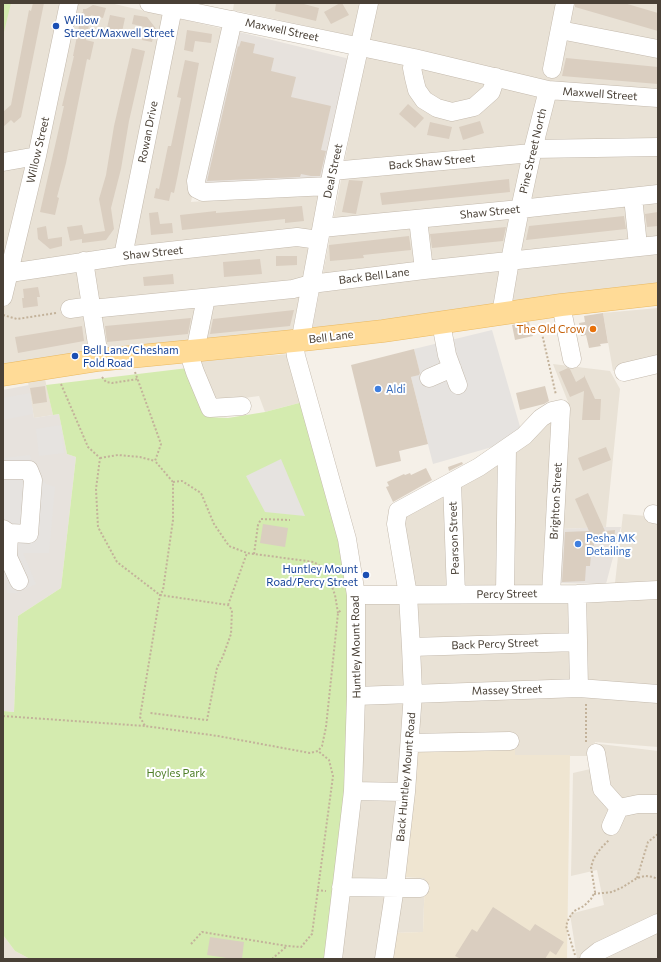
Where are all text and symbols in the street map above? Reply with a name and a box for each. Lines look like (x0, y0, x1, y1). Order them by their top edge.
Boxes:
place label: Willow Street/Maxwell Street (64, 13, 175, 39)
street label: Maxwell Street (244, 16, 320, 44)
marker: Willow Street/Maxwell Street (51, 21, 61, 31)
street label: Maxwell Street (562, 85, 638, 103)
street label: Rowan Drive (136, 100, 160, 164)
street label: Pine Street North (517, 107, 549, 195)
street label: Willow Street (24, 115, 52, 185)
street label: Deal Street (321, 142, 345, 200)
street label: Back Shaw Street (388, 152, 476, 172)
street label: Shaw Street (459, 202, 521, 222)
street label: Shaw Street (122, 243, 184, 263)
street label: Back Bell Lane (338, 265, 410, 287)
place label: The Old Crow (517, 322, 585, 336)
marker: The Old Crow (588, 324, 598, 334)
street label: Bell Lane (308, 328, 354, 346)
place label: Bell Lane/Chesham Fold Road (83, 343, 179, 369)
marker: Bell Lane/Chesham Fold Road (70, 351, 80, 361)
place label: Aldi (386, 382, 406, 396)
marker: Aldi (373, 384, 383, 394)
street label: Brighton Street (547, 462, 565, 540)
street label: Pearson Street (446, 501, 462, 575)
place label: Pesha MK Detailing (586, 531, 636, 557)
marker: Pesha MK Detailing (573, 539, 583, 549)
place label: Huntley Mount Road/Percy Street (266, 562, 358, 588)
marker: Huntley Mount Road/Percy Street (361, 570, 371, 580)
street label: Percy Street (476, 587, 538, 601)
street label: Huntley Mount Road (348, 595, 364, 699)
street label: Back Percy Street (451, 636, 539, 652)
street label: Massey Street (471, 682, 543, 698)
street label: Back Huntley Mount Road (394, 712, 418, 842)
park label: Hoyles Park (146, 766, 206, 780)

